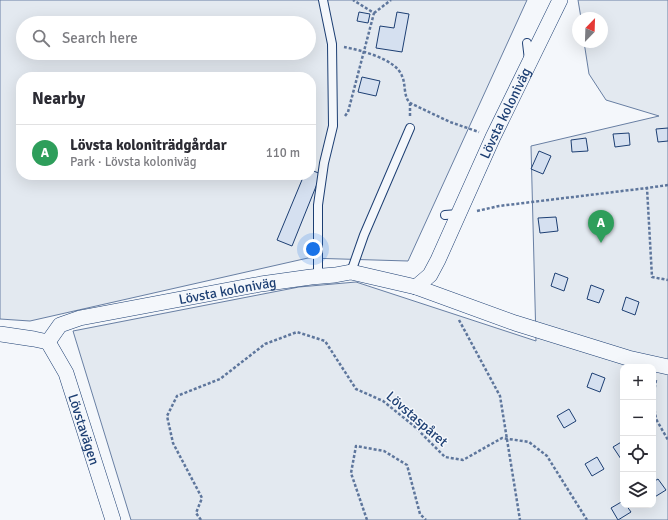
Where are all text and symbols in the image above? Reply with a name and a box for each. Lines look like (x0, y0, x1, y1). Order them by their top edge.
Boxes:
north arrow (572, 12, 608, 48)
search box (16, 16, 316, 60)
icon: search (30, 27, 52, 49)
text: Search here (62, 29, 138, 47)
street label: Lövsta koloniväg (476, 65, 534, 161)
text: Nearby (32, 88, 85, 109)
text: Lövsta koloniträdgårdar (70, 136, 227, 154)
text: A (41, 145, 49, 161)
text: 110 m (266, 145, 300, 161)
text: Park · Lövsta koloniväg (70, 154, 197, 170)
pin: A (588, 210, 614, 243)
your location (303, 239, 323, 259)
street label: Lövsta koloniväg (177, 273, 277, 308)
map controls (620, 364, 656, 508)
button: + (620, 364, 656, 400)
street label: Lövstaspåret (383, 388, 451, 450)
street label: Lövstavägen (65, 392, 103, 467)
button: − (620, 400, 656, 436)
button: locate (620, 436, 656, 472)
button: layers (620, 472, 656, 508)

